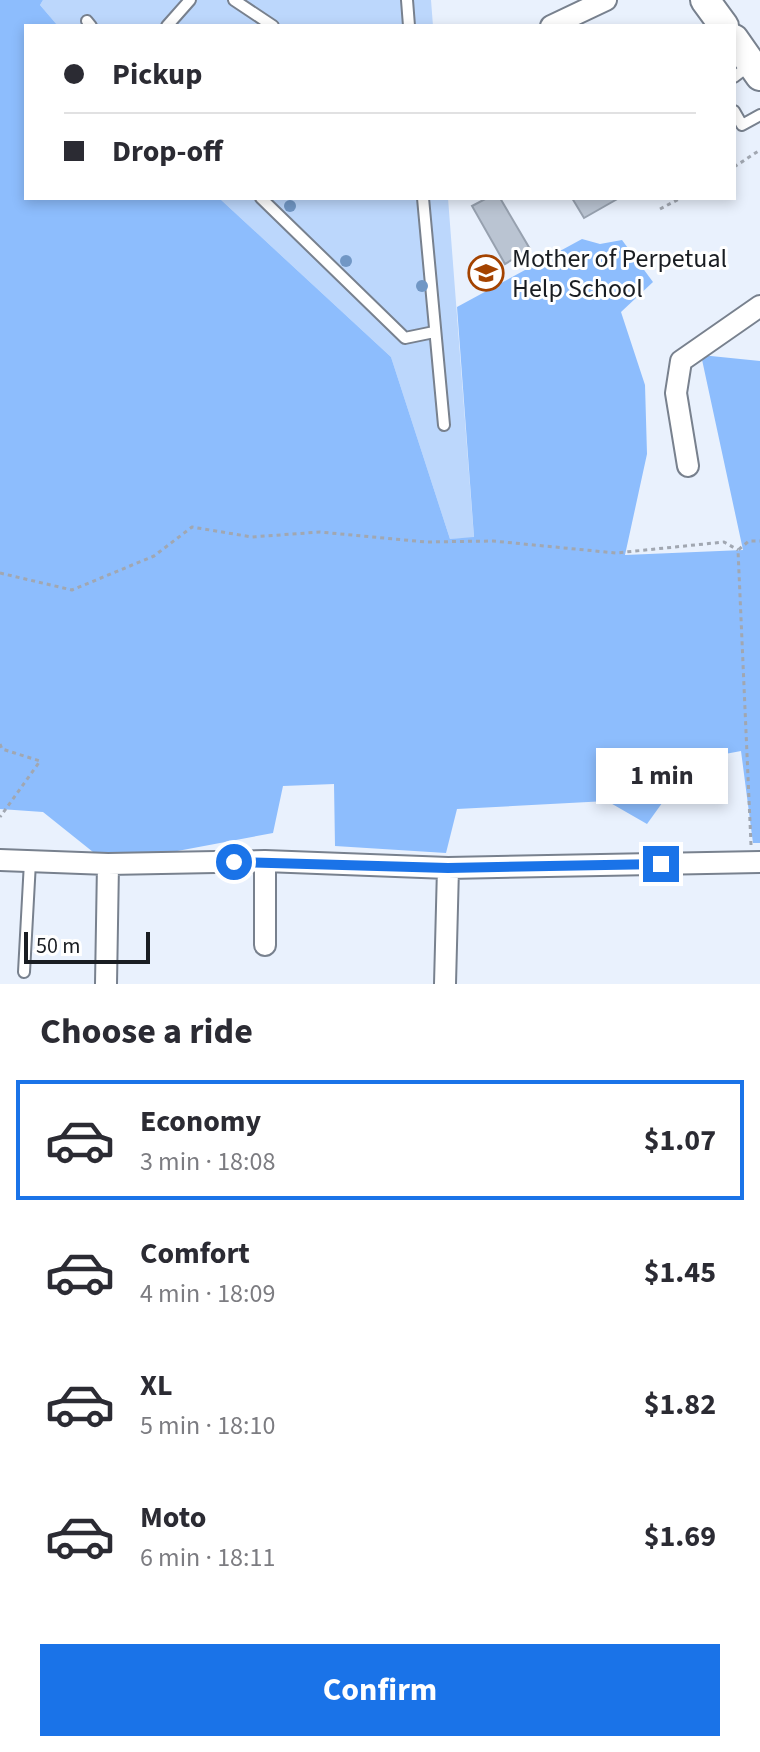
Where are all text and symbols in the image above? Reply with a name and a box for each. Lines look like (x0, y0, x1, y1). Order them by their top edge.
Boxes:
text: Pickup (112, 53, 202, 96)
text: Drop-off (112, 130, 223, 173)
place label: Mother of Perpetual Help School (512, 240, 727, 307)
school or university icon: Mother of Perpetual Help School (467, 254, 505, 292)
callout: 1 min (595, 748, 727, 804)
text: 1 min (630, 757, 694, 794)
route start (216, 844, 252, 880)
route end (643, 846, 679, 882)
scale bar (24, 928, 150, 964)
text: 50 m (36, 930, 81, 962)
text: Choose a ride (40, 1006, 253, 1057)
text: Economy (140, 1100, 261, 1143)
icon: car (44, 1104, 116, 1176)
text: $1.07 (644, 1119, 716, 1162)
text: 3 min · 18:08 (140, 1143, 275, 1180)
text: Comfort (140, 1232, 250, 1275)
icon: car (44, 1236, 116, 1308)
text: $1.45 (644, 1251, 716, 1294)
text: 4 min · 18:09 (140, 1275, 275, 1312)
text: XL (140, 1364, 173, 1407)
icon: car (44, 1368, 116, 1440)
text: $1.82 (644, 1383, 716, 1426)
text: 5 min · 18:10 (140, 1407, 275, 1444)
text: Moto (140, 1496, 206, 1539)
icon: car (44, 1500, 116, 1572)
text: $1.69 (644, 1515, 716, 1558)
text: 6 min · 18:11 (140, 1539, 275, 1576)
button: Confirm (40, 1644, 720, 1736)

